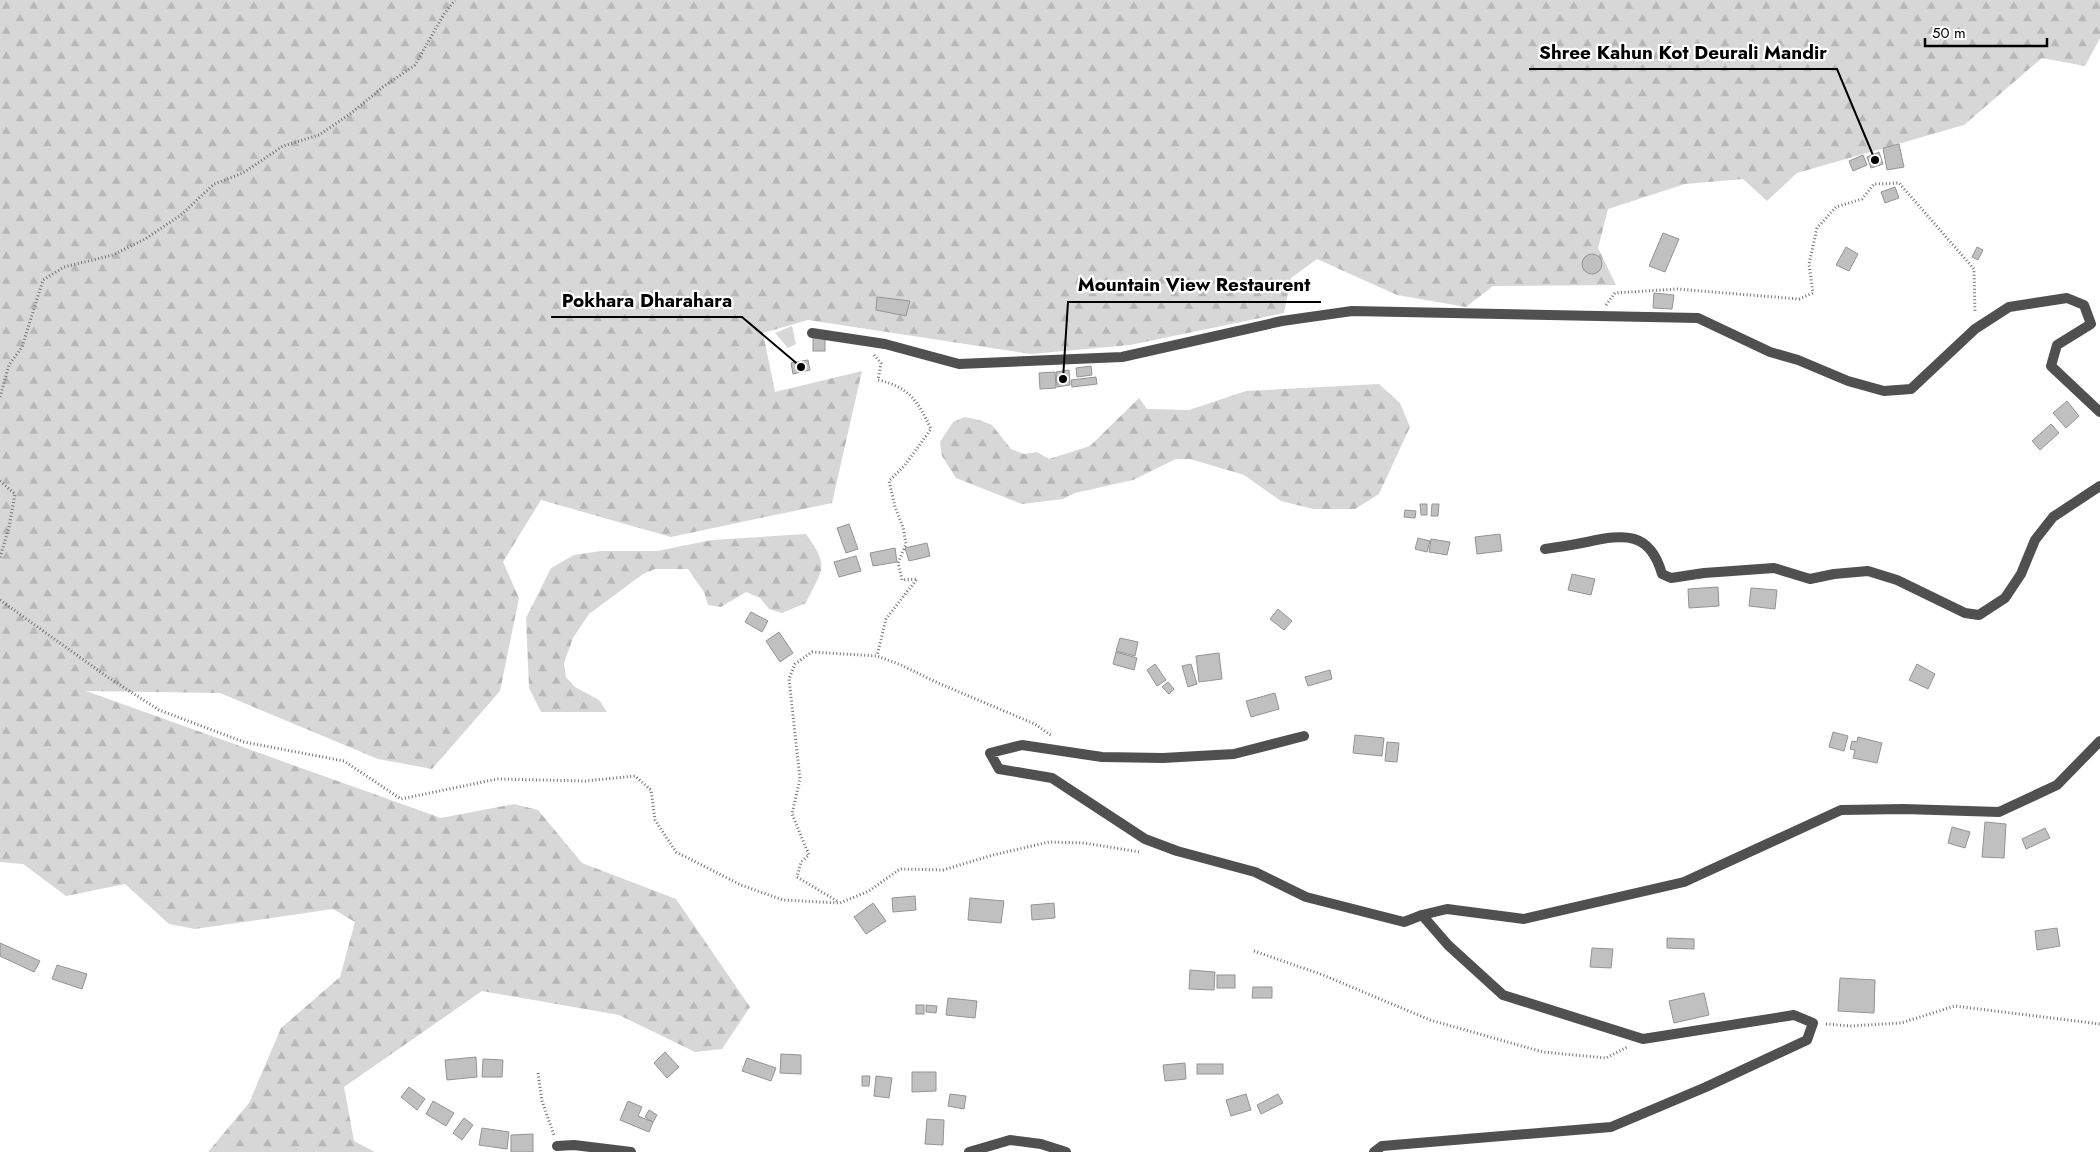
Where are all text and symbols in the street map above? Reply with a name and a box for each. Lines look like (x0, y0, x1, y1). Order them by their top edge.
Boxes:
scale bar (1925, 15, 2048, 47)
text: 50 m (1932, 22, 1966, 44)
callout: Shree Kahun Kot Deurali Mandir (1529, 35, 1837, 69)
text: Shree Kahun Kot Deurali Mandir (1539, 39, 1827, 66)
callout: Mountain View Restaurent (1068, 268, 1321, 302)
text: Mountain View Restaurent (1078, 271, 1310, 298)
callout: Pokhara Dharahara (551, 283, 742, 317)
text: Pokhara Dharahara (562, 287, 732, 314)

